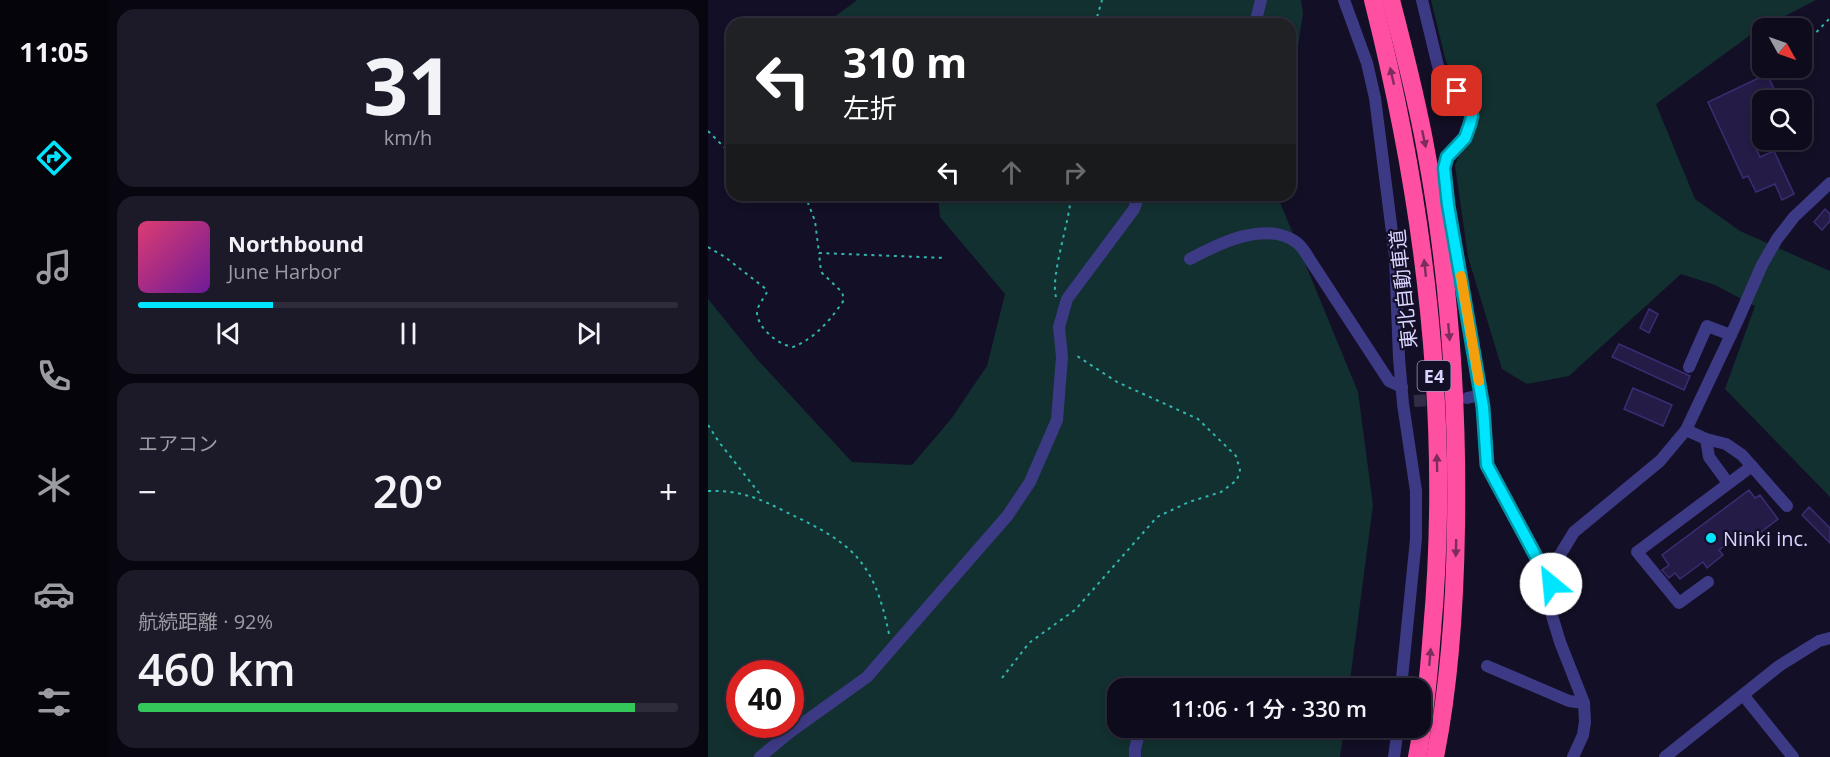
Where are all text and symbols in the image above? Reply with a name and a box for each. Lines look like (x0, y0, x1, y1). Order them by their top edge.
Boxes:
north arrow (1752, 18, 1812, 78)
map controls (1752, 18, 1812, 150)
text: 31 (363, 32, 453, 138)
text: 11:05 (19, 33, 89, 70)
text: 310 m (843, 33, 967, 90)
icon: left (744, 42, 822, 120)
pin (1431, 65, 1482, 116)
one-way arrow (1386, 67, 1396, 85)
icon: arrive (1440, 74, 1473, 107)
text: 左折 (843, 89, 897, 126)
button: search (1752, 90, 1812, 150)
text: km/h (384, 124, 432, 151)
one-way arrow (1419, 129, 1429, 148)
icon: directions (33, 137, 75, 179)
icon: left (932, 156, 965, 189)
icon: ahead (995, 156, 1028, 189)
icon: right (1058, 156, 1091, 189)
text: Northbound (228, 228, 364, 258)
street label: 東北自動車道 (1383, 228, 1423, 350)
icon: music (33, 246, 75, 288)
text: June Harbor (228, 258, 341, 285)
one-way arrow (1420, 259, 1430, 278)
icon: previous (212, 317, 245, 350)
icon: pause (392, 317, 425, 350)
icon: next (572, 317, 605, 350)
one-way arrow (1444, 322, 1454, 341)
icon: phone (33, 355, 75, 397)
road number: E4 (1418, 361, 1450, 391)
text: エアコン (138, 430, 218, 457)
one-way arrow (1433, 453, 1442, 472)
text: 20° (373, 460, 443, 521)
icon: climate (33, 464, 75, 506)
text: − (138, 469, 157, 514)
text: + (659, 469, 678, 514)
place label: Ninki inc. (1723, 525, 1808, 552)
marker: Ninki inc. (1704, 531, 1718, 545)
one-way arrow (1451, 538, 1460, 557)
position arrow (1519, 552, 1583, 616)
icon: car (33, 573, 75, 615)
text: 航続距離 · 92% (138, 608, 273, 635)
text: 460 km (138, 638, 296, 699)
one-way arrow (1425, 648, 1435, 667)
speed limit sign: 40 (726, 660, 804, 738)
icon: filters (33, 681, 75, 723)
text: 11:06 · 1 分 · 330 m (1171, 693, 1367, 723)

